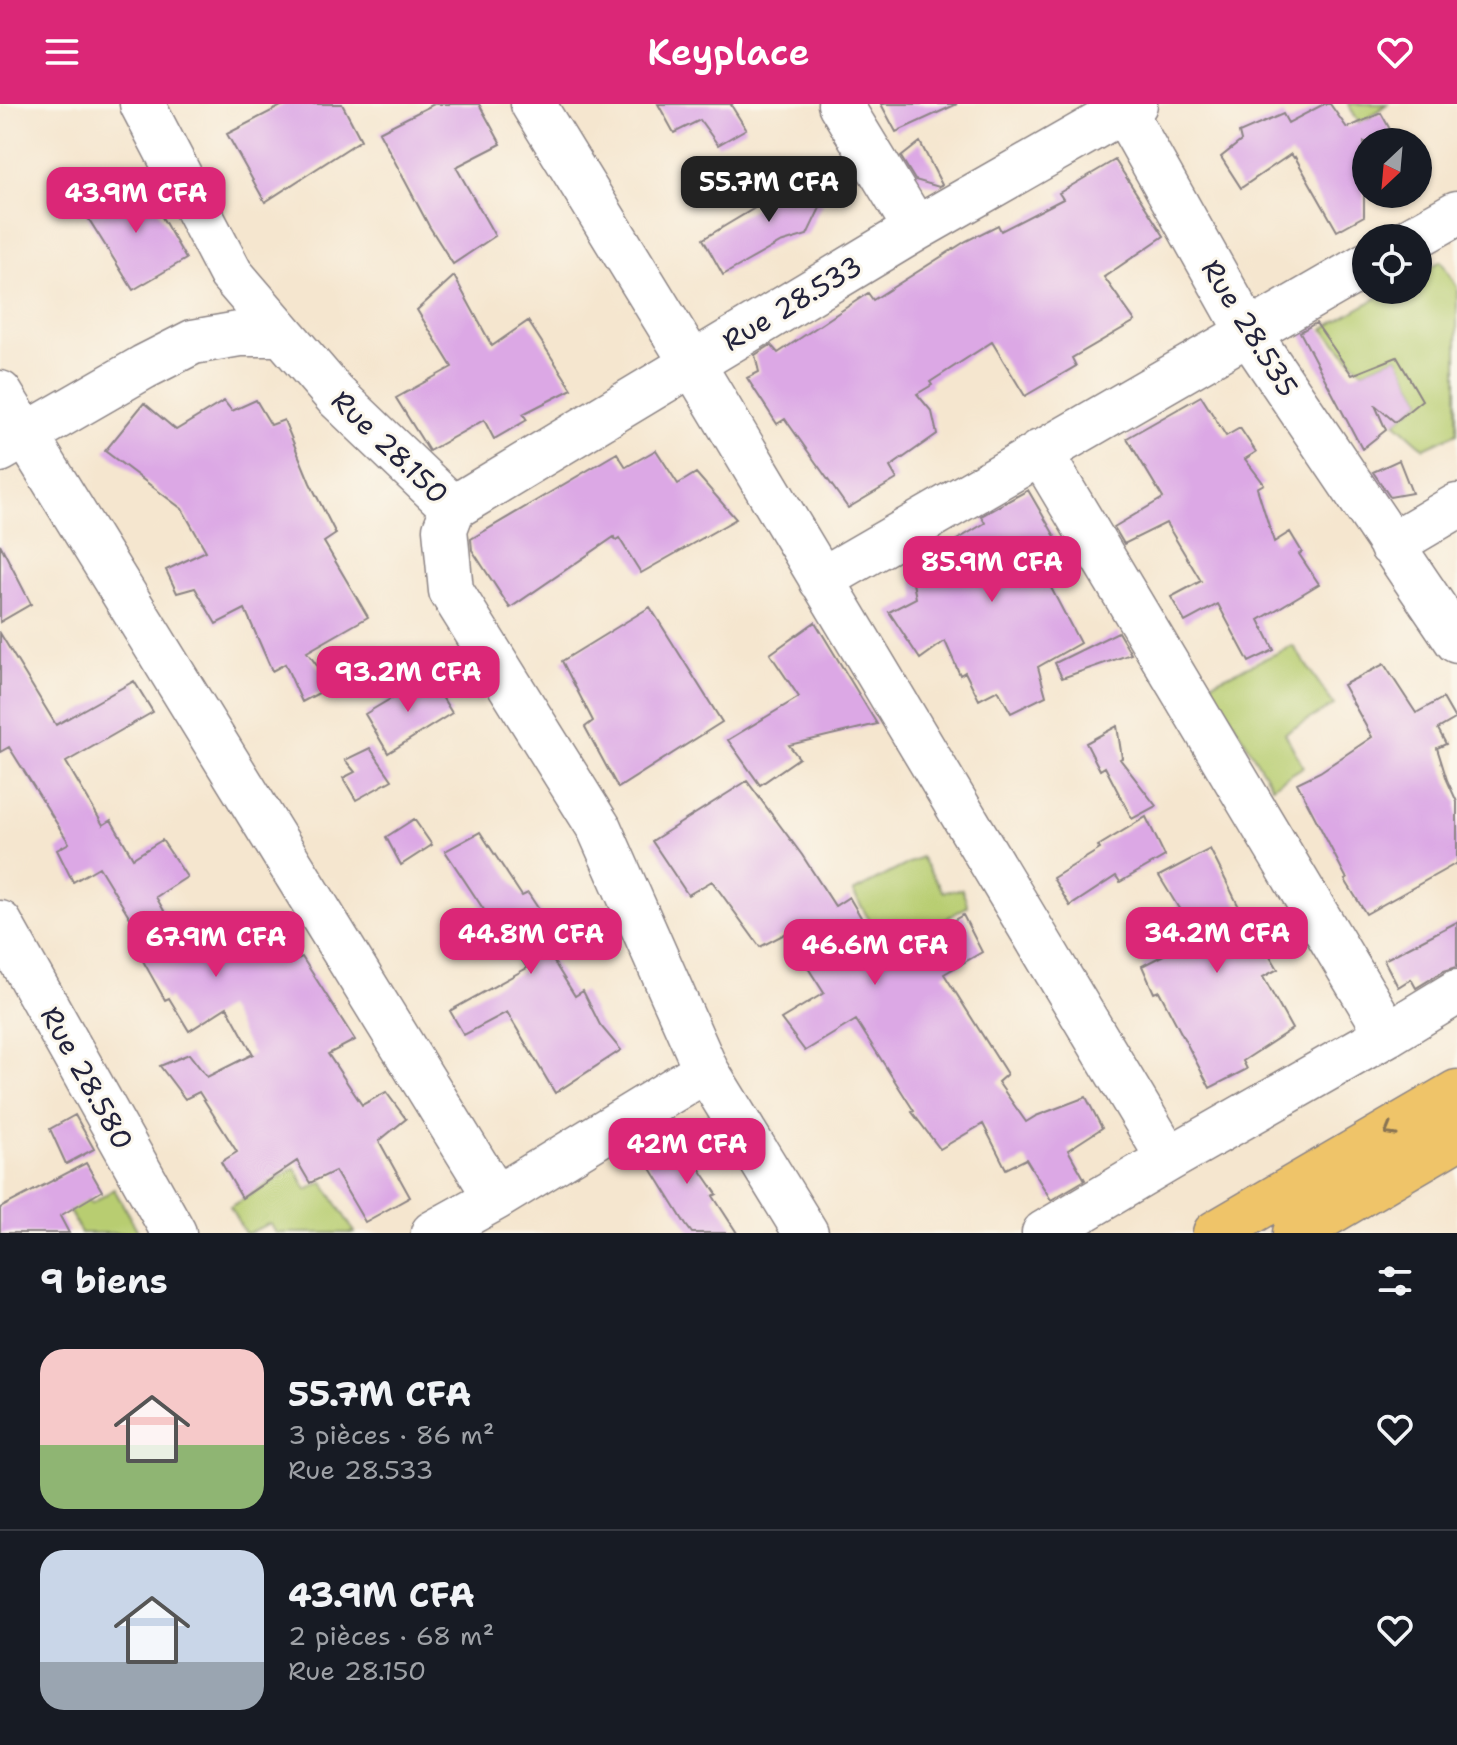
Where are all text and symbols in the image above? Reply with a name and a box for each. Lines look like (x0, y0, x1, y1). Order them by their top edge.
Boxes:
text: Keyplace (647, 28, 810, 77)
icon: menu (40, 30, 84, 74)
icon: heart (1373, 30, 1417, 74)
north arrow (1352, 128, 1432, 208)
map controls (1352, 128, 1432, 304)
pin: 55.7M CFA (677, 156, 861, 224)
text: 55.7M CFA (699, 164, 839, 199)
pin: 43.9M CFA (44, 167, 228, 235)
text: 43.9M CFA (65, 175, 207, 210)
button: locate (1352, 224, 1432, 304)
street label: Rue 28.533 (715, 246, 869, 360)
street label: Rue 28.535 (1193, 252, 1307, 404)
street label: Rue 28.150 (323, 382, 457, 512)
pin: 85.9M CFA (900, 536, 1084, 604)
text: 85.9M CFA (921, 544, 1063, 579)
pin: 93.2M CFA (316, 646, 500, 714)
text: 93.2M CFA (335, 654, 481, 689)
pin: 34.2M CFA (1125, 907, 1309, 975)
pin: 44.8M CFA (439, 908, 623, 976)
pin: 67.9M CFA (124, 911, 308, 979)
text: 34.2M CFA (1144, 915, 1290, 950)
text: 44.8M CFA (458, 916, 604, 951)
text: 67.9M CFA (145, 919, 287, 954)
pin: 46.6M CFA (783, 919, 967, 987)
text: 46.6M CFA (802, 927, 948, 962)
street label: Rue 28.580 (32, 1000, 142, 1156)
pin: 42M CFA (613, 1118, 761, 1186)
one-way arrow (1384, 1121, 1398, 1137)
text: 42M CFA (626, 1126, 748, 1161)
text: 9 biens (40, 1258, 168, 1304)
icon: filters (1373, 1259, 1417, 1303)
text: 55.7M CFA (288, 1371, 471, 1417)
icon: home (104, 1381, 200, 1477)
icon: heart (1373, 1407, 1417, 1451)
text: 3 pièces · 86 m² (288, 1417, 495, 1452)
text: Rue 28.533 (288, 1452, 433, 1487)
text: 43.9M CFA (288, 1572, 475, 1618)
icon: home (104, 1582, 200, 1678)
icon: heart (1373, 1608, 1417, 1652)
text: 2 pièces · 68 m² (288, 1618, 494, 1653)
text: Rue 28.150 (288, 1653, 426, 1688)

